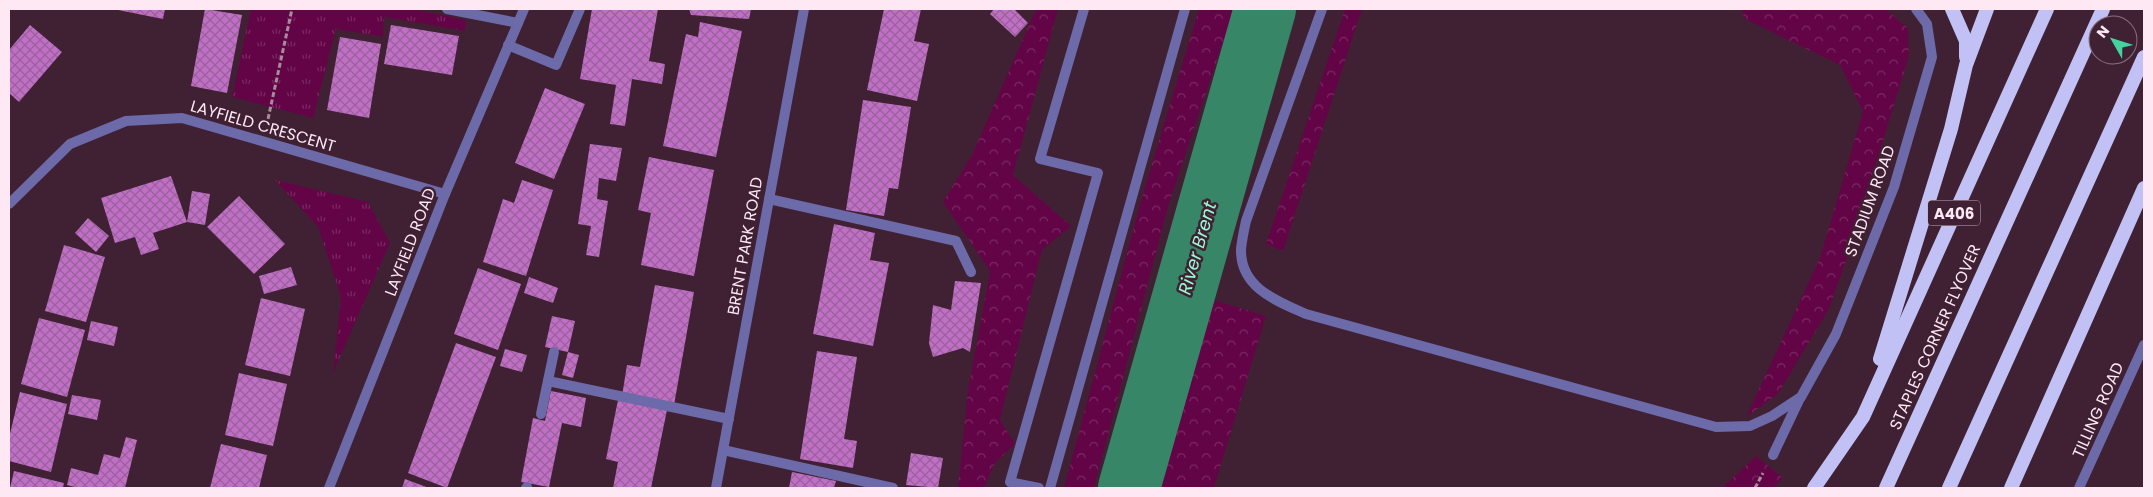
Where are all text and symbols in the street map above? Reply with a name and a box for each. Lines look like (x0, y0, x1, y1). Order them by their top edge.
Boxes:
north arrow (2088, 15, 2138, 65)
text: N (2092, 21, 2114, 42)
street label: LAYFIELD CRESCENT (188, 94, 339, 158)
street label: STADIUM ROAD (1839, 142, 1901, 260)
street label: BRENT PARK ROAD (722, 175, 768, 317)
street label: LAYFIELD ROAD (379, 185, 441, 299)
water label: River Brent (1172, 198, 1222, 297)
road number: A406 (1928, 200, 1980, 226)
street label: STAPLES CORNER FLYOVER (1884, 241, 1986, 433)
street label: TILLING ROAD (2067, 358, 2129, 462)

